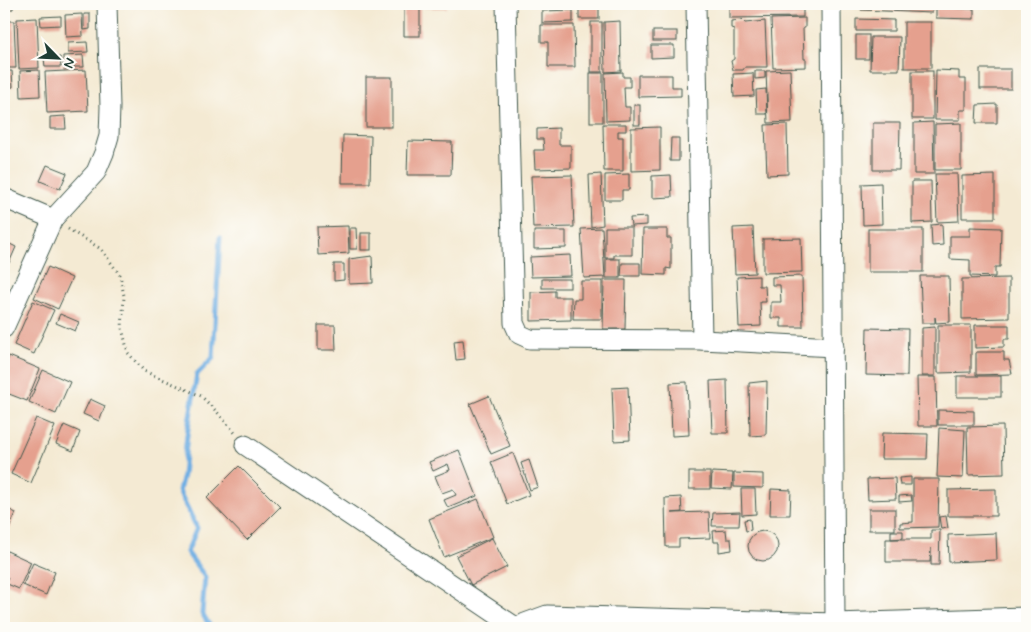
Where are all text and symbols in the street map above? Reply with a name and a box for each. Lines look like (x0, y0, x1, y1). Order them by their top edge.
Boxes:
north arrow (32, 32, 82, 82)
text: N (59, 55, 79, 71)

